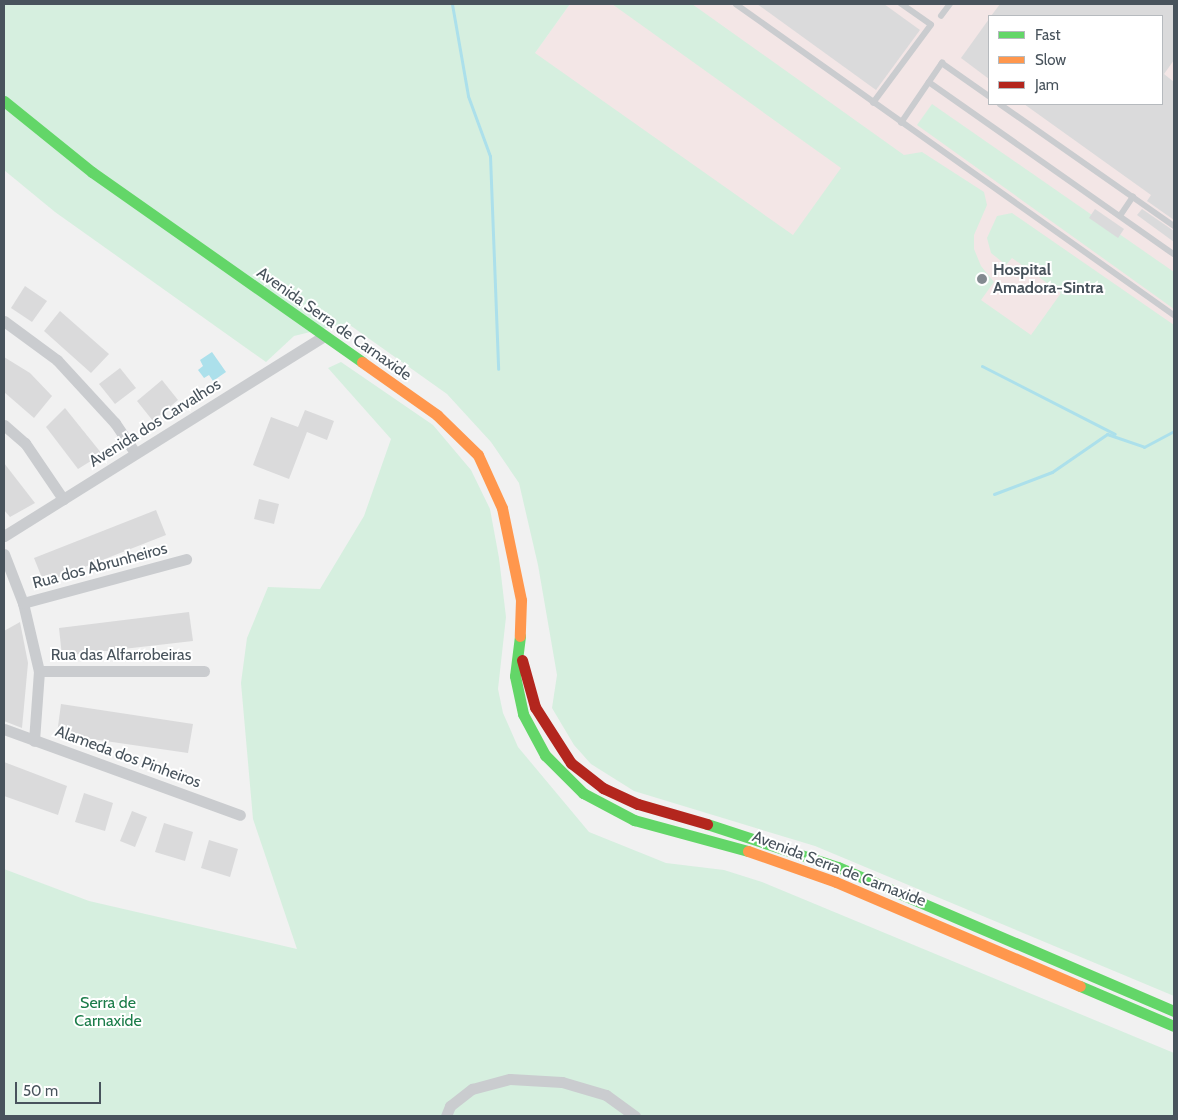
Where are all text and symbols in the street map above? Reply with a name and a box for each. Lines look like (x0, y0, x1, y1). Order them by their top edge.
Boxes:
legend (988, 15, 1163, 105)
text: Fast (1035, 26, 1060, 44)
text: Slow (1035, 51, 1066, 69)
text: Jam (1035, 76, 1059, 94)
place label: Hospital Amadora-Sintra (993, 260, 1103, 298)
street label: Avenida Serra de Carnaxide (253, 263, 415, 385)
marker: Hospital Amadora-Sintra (975, 272, 989, 286)
street label: Avenida dos Carvalhos (86, 375, 224, 471)
street label: Rua dos Abrunheiros (31, 539, 169, 593)
street label: Rua das Alfarrobeiras (51, 645, 191, 665)
street label: Alameda dos Pinheiros (53, 722, 203, 792)
street label: Avenida Serra de Carnaxide (749, 827, 929, 911)
park label: Serra de Carnaxide (74, 993, 142, 1031)
scale bar (18, 1072, 104, 1104)
text: 50 m (23, 1082, 58, 1100)

